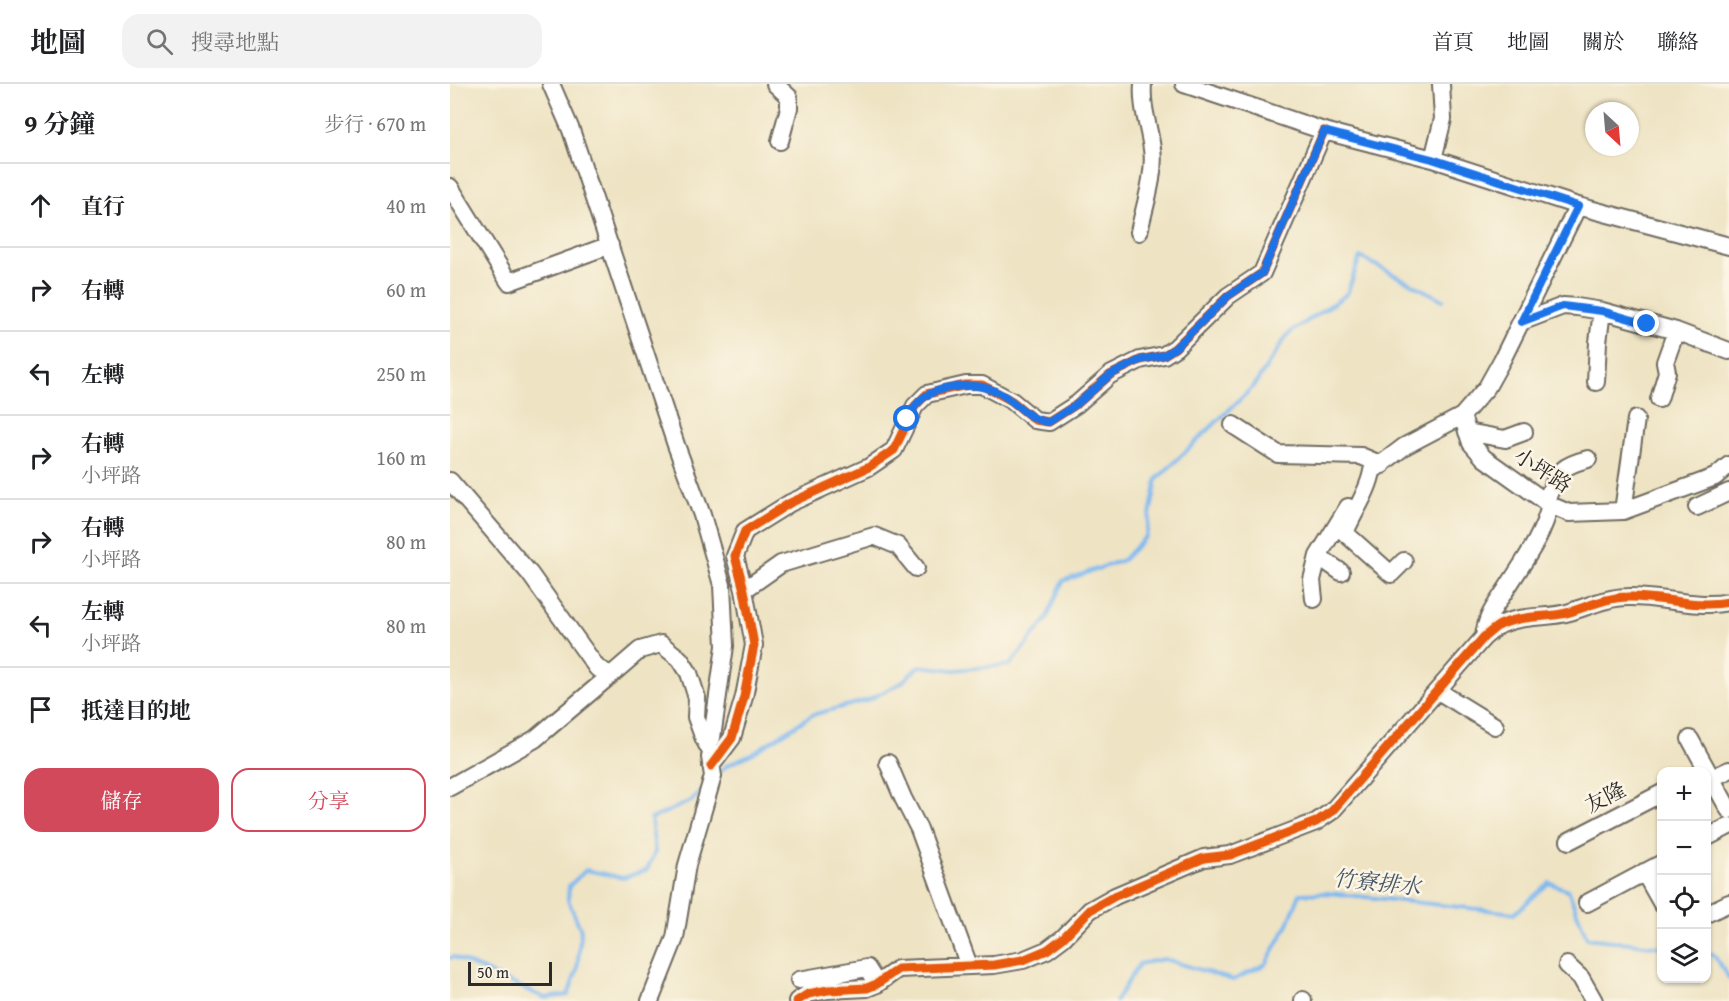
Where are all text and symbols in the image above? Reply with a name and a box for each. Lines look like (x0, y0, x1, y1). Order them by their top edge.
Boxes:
search box (122, 14, 542, 68)
text: 地圖 (30, 21, 86, 62)
icon: search (143, 25, 176, 58)
text: 搜尋地點 (191, 26, 279, 58)
text: 首頁 (1432, 26, 1474, 57)
text: 地圖 (1507, 26, 1549, 57)
text: 關於 (1582, 26, 1624, 57)
text: 聯絡 (1657, 26, 1699, 57)
north arrow (1585, 102, 1639, 156)
text: 9 分鐘 (24, 104, 95, 143)
text: 步行 · 670 m (324, 109, 426, 138)
icon: ahead (24, 189, 57, 222)
text: 直行 (81, 190, 125, 222)
text: 40 m (386, 191, 426, 220)
icon: right (24, 273, 57, 306)
text: 右轉 (81, 274, 125, 306)
text: 60 m (386, 275, 426, 304)
route end (1633, 310, 1659, 336)
icon: left (24, 357, 57, 390)
text: 左轉 (81, 358, 125, 390)
text: 250 m (376, 359, 426, 388)
route start (893, 405, 919, 431)
text: 右轉 (81, 427, 125, 459)
street label: 小坪路 (1508, 440, 1578, 500)
icon: right (24, 441, 57, 474)
text: 160 m (376, 443, 426, 472)
text: 小坪路 (81, 460, 141, 489)
text: 右轉 (81, 511, 125, 543)
icon: right (24, 525, 57, 558)
text: 80 m (386, 527, 426, 556)
text: 小坪路 (81, 544, 141, 573)
text: 左轉 (81, 595, 125, 627)
icon: left (24, 609, 57, 642)
text: 80 m (386, 611, 426, 640)
text: 小坪路 (81, 628, 141, 657)
icon: arrive (24, 693, 57, 726)
text: 抵達目的地 (81, 694, 191, 726)
map controls (1657, 767, 1711, 983)
button: + (1657, 767, 1711, 821)
button: 儲存 (24, 768, 219, 832)
button: 分享 (231, 768, 426, 832)
street label: 友隆 (1579, 774, 1631, 820)
button: − (1657, 821, 1711, 875)
water label: 竹寮排水 (1332, 861, 1424, 903)
button: locate (1657, 875, 1711, 929)
button: layers (1657, 929, 1711, 983)
scale bar (468, 959, 552, 986)
text: 50 m (477, 960, 509, 984)

